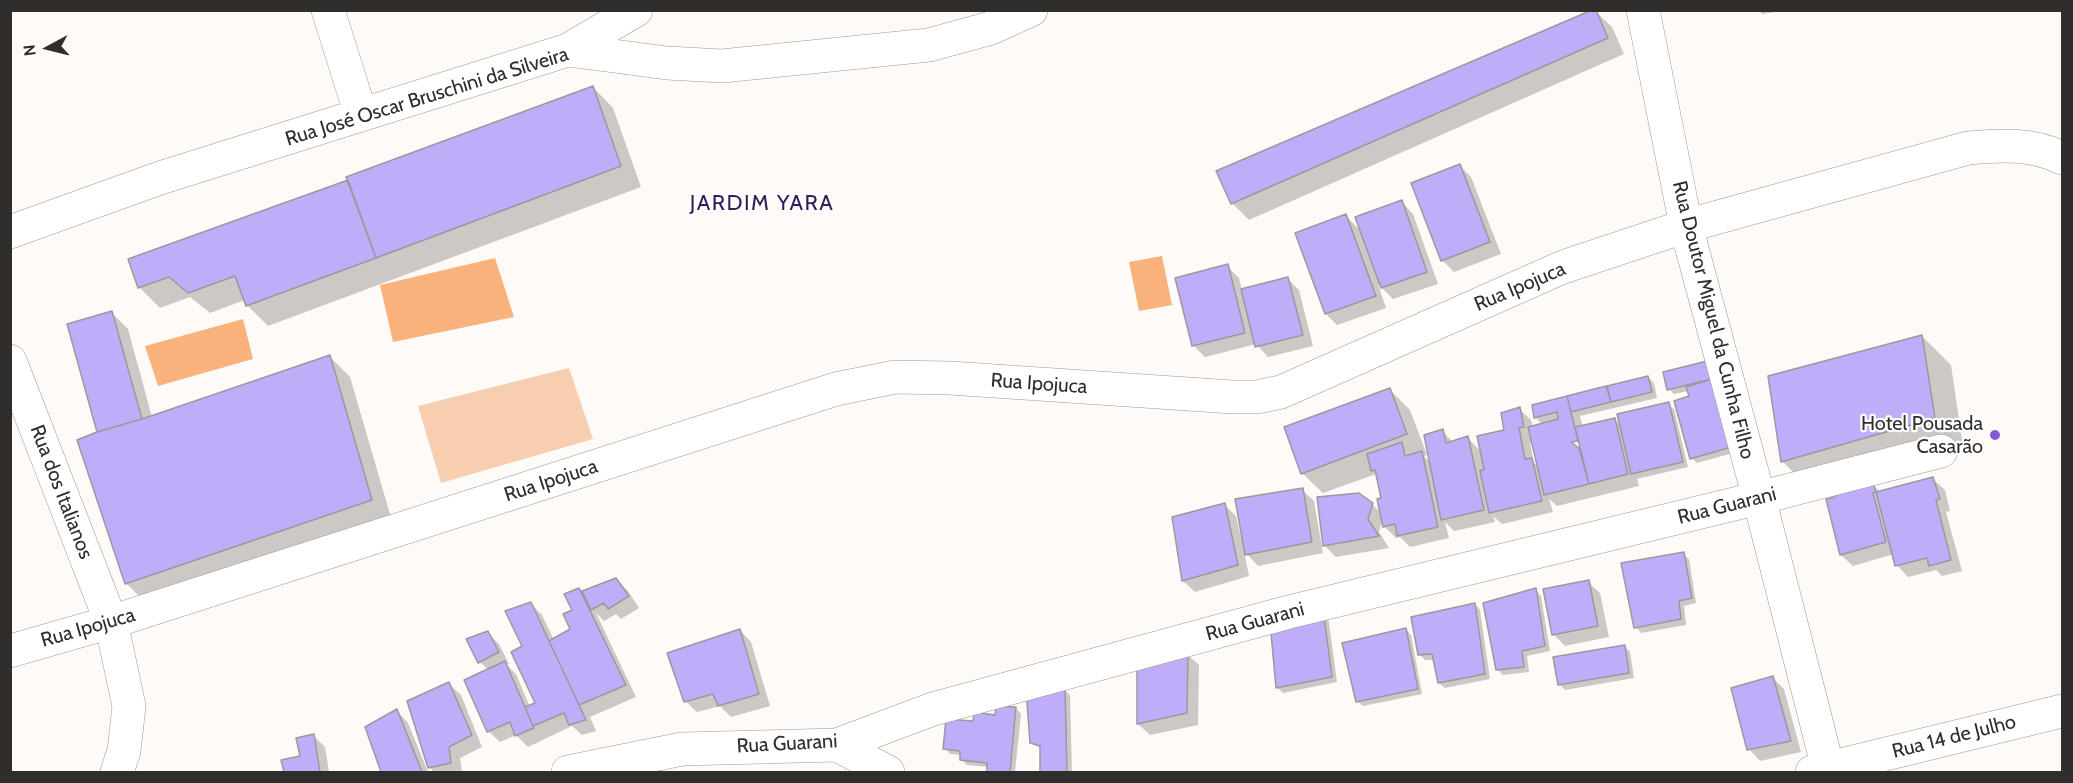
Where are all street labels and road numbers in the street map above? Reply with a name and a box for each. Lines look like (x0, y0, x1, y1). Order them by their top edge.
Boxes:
street label: Rua José Oscar Bruschini da Silveira (283, 42, 571, 152)
street label: Rua Doutor Miguel da Cunha Filho (1667, 178, 1759, 462)
street label: Rua Ipojuca (1471, 257, 1569, 317)
street label: Rua Ipojuca (990, 369, 1088, 399)
street label: Rua dos Italianos (24, 422, 98, 562)
street label: Rua Ipojuca (501, 455, 601, 507)
street label: Rua Guarani (1675, 482, 1779, 530)
street label: Rua Guarani (1203, 597, 1307, 647)
street label: Rua Ipojuca (38, 603, 138, 653)
street label: Rua 14 de Julho (1890, 710, 2018, 764)
street label: Rua Guarani (736, 729, 838, 759)

